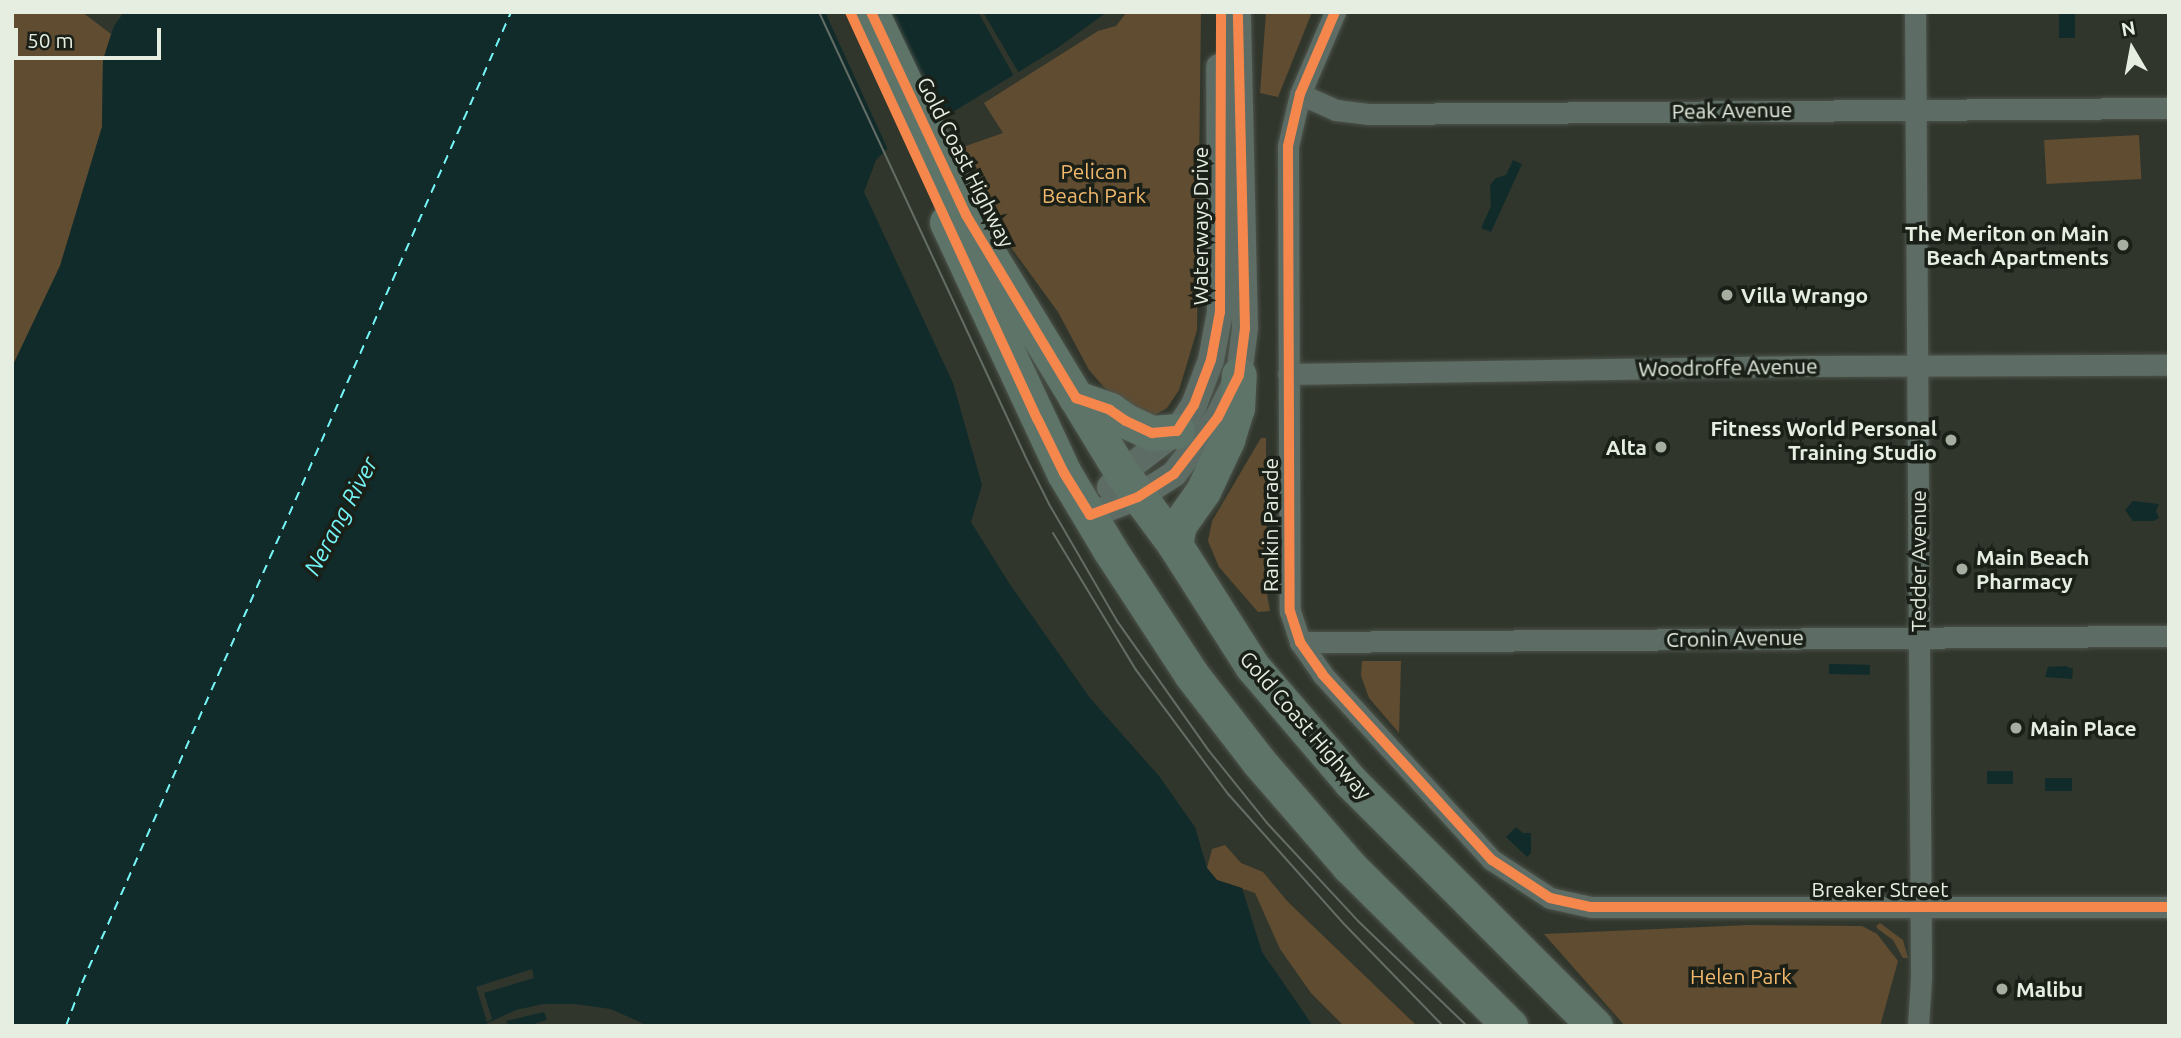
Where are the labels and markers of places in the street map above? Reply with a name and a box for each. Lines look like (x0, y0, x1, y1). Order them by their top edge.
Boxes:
place label: The Meriton on Main Beach Apartments (1905, 220, 2109, 270)
marker: The Meriton on Main Beach Apartments (2115, 237, 2131, 253)
place label: Villa Wrango (1741, 282, 1868, 308)
marker: Villa Wrango (1719, 287, 1735, 303)
place label: Fitness World Personal Training Studio (1710, 415, 1937, 465)
marker: Fitness World Personal Training Studio (1943, 432, 1959, 448)
place label: Alta (1606, 434, 1647, 460)
marker: Alta (1653, 439, 1669, 455)
place label: Main Beach Pharmacy (1976, 544, 2089, 594)
marker: Main Beach Pharmacy (1954, 561, 1970, 577)
place label: Main Place (2030, 715, 2136, 741)
marker: Main Place (2008, 720, 2024, 736)
place label: Malibu (2016, 976, 2083, 1002)
marker: Malibu (1994, 981, 2010, 997)

